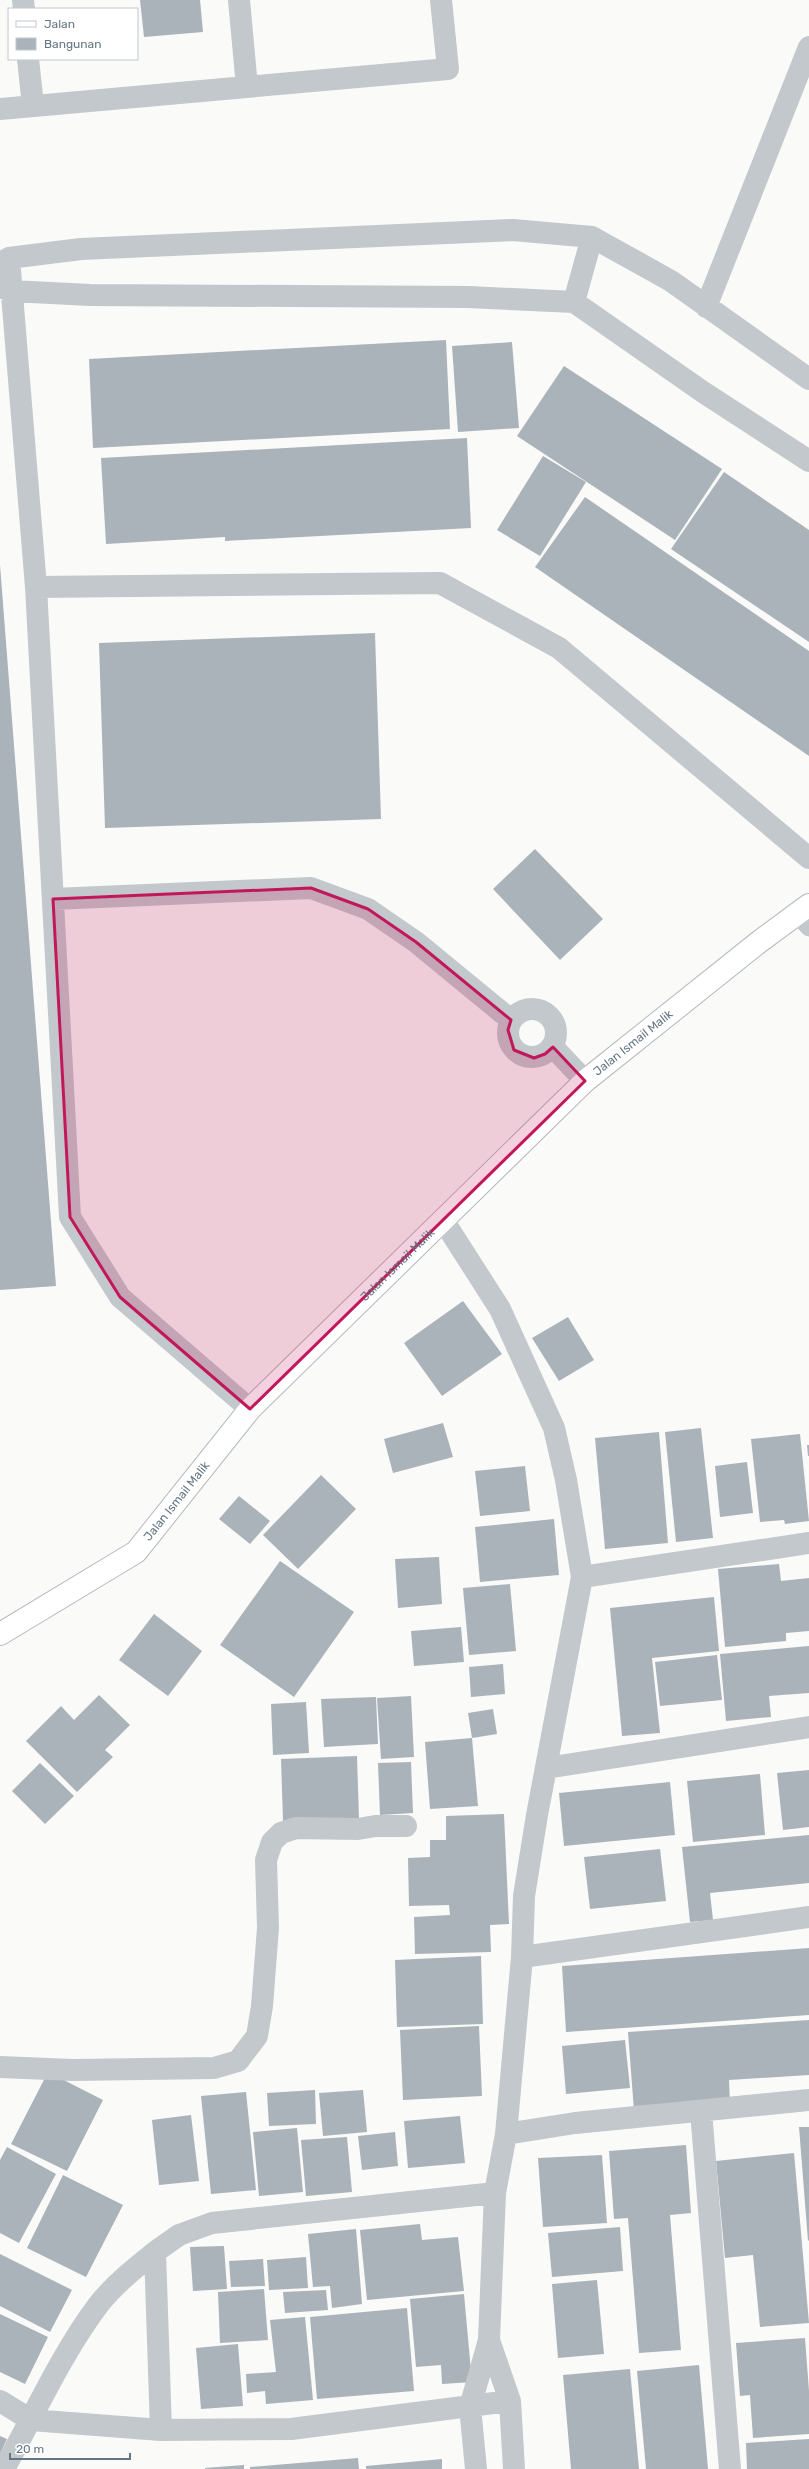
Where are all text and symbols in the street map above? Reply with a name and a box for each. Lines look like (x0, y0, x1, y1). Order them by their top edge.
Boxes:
legend (8, 8, 138, 60)
text: Jalan (44, 17, 75, 31)
text: Bangunan (44, 37, 101, 51)
street label: Jalan Ismail Malik (591, 1006, 676, 1079)
street label: Jalan Ismail Malik (358, 1225, 438, 1304)
street label: Jalan Ismail Malik (141, 1458, 213, 1544)
scale bar (10, 2435, 130, 2461)
text: 20 m (16, 2442, 44, 2456)

